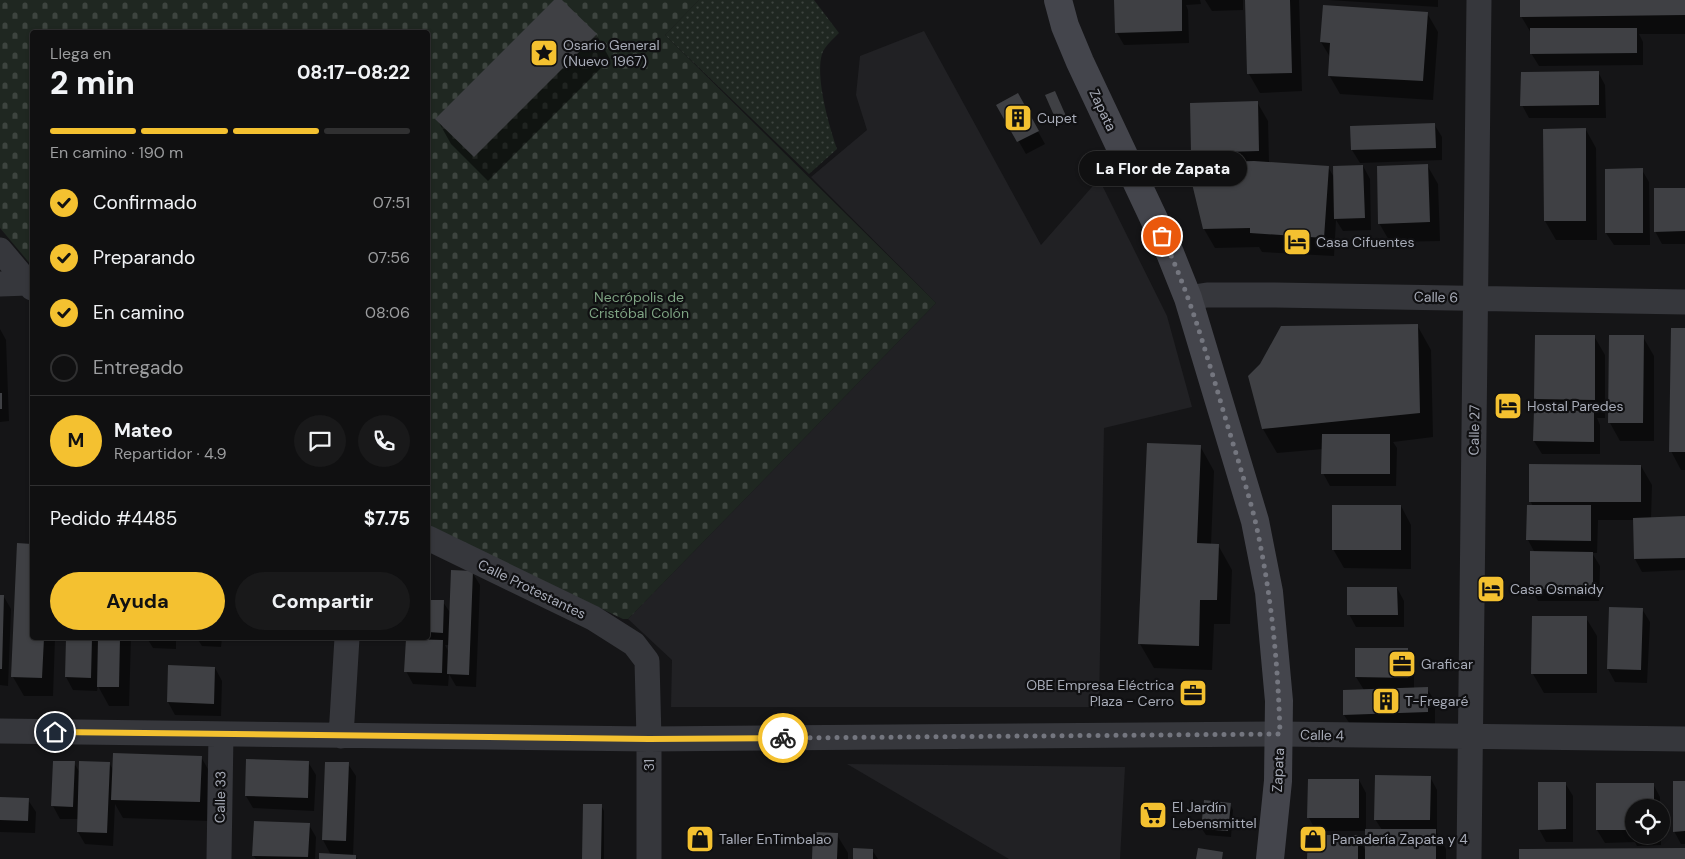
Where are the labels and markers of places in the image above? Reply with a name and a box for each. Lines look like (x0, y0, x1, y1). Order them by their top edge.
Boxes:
place label: Osario General (Nuevo 1967) (563, 36, 660, 70)
place icon: Osario General (Nuevo 1967) (529, 38, 559, 68)
building icon: Cupet (1003, 103, 1033, 133)
place label: Cupet (1037, 109, 1077, 127)
callout: La Flor de Zapata (1078, 151, 1246, 186)
pin (1141, 215, 1183, 257)
hotel icon: Casa Cifuentes (1282, 227, 1312, 257)
place label: Casa Cifuentes (1316, 233, 1414, 251)
hotel icon: Hostal Paredes (1493, 391, 1523, 421)
place label: Hostal Paredes (1527, 397, 1624, 415)
hotel icon: Casa Osmaidy (1476, 574, 1506, 604)
place label: Casa Osmaidy (1510, 580, 1604, 598)
office icon: Graficar (1387, 649, 1417, 679)
place label: Graficar (1421, 655, 1473, 673)
place label: OBE Empresa Eléctrica Plaza - Cerro (1026, 676, 1174, 710)
office icon: OBE Empresa Eléctrica Plaza - Cerro (1178, 678, 1208, 708)
building icon: T-Fregaré (1371, 686, 1401, 716)
place label: T-Fregaré (1405, 692, 1468, 710)
pin (34, 711, 76, 753)
place label: El Jardín Lebensmittel (1172, 798, 1257, 832)
supermarket icon: El Jardín Lebensmittel (1138, 800, 1168, 830)
shop icon: Taller EnTimbalao (685, 824, 715, 854)
shop icon: Panadería Zapata y 4 (1298, 824, 1328, 854)
place label: Taller EnTimbalao (719, 830, 832, 848)
place label: Panadería Zapata y 4 (1332, 830, 1468, 848)

